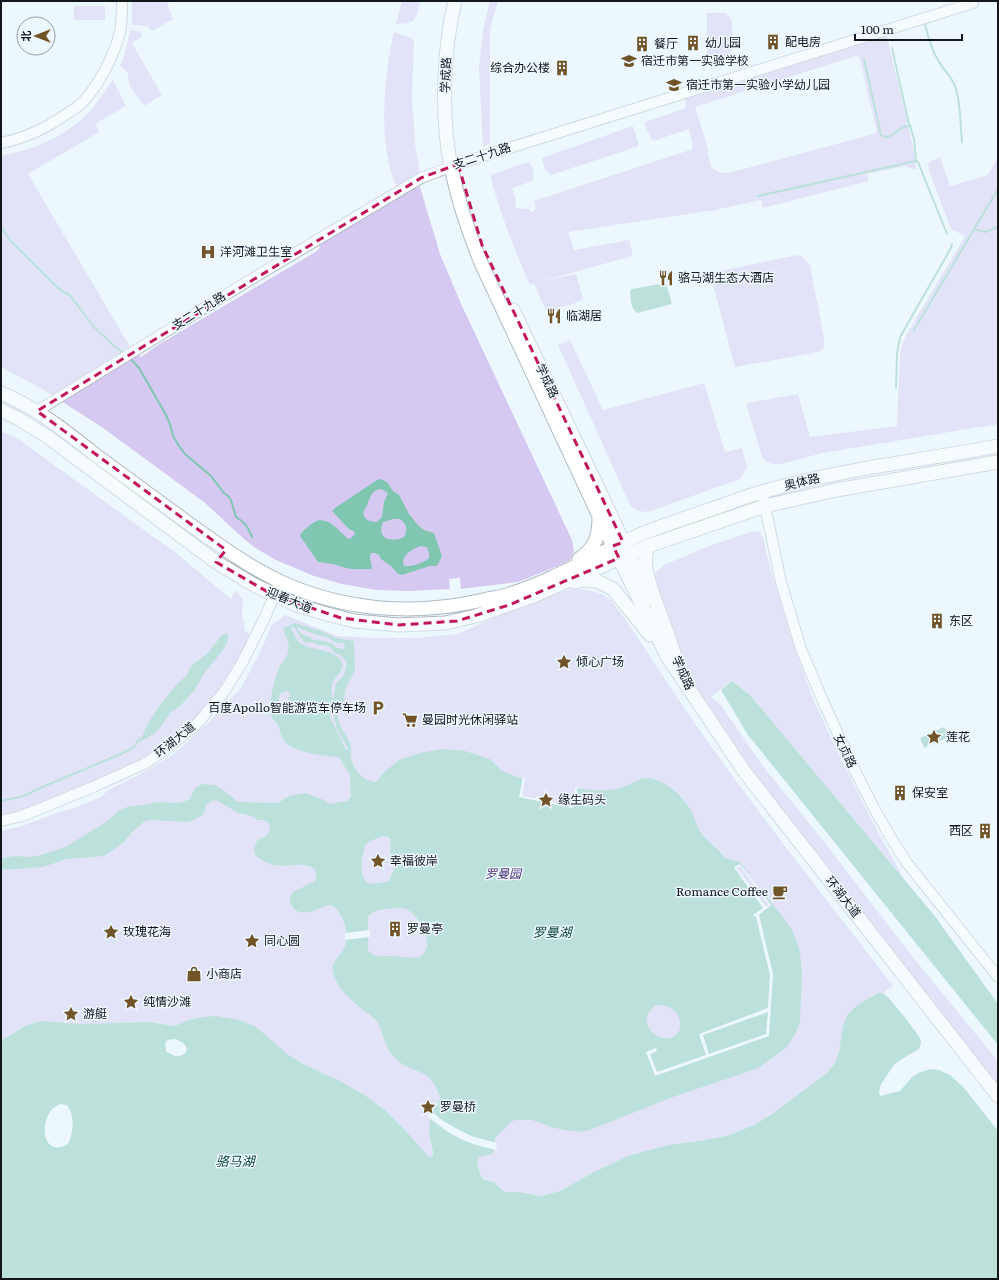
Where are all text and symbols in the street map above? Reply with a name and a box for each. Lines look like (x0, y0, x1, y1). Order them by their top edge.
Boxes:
north arrow (16, 16, 56, 56)
scale bar (855, 16, 962, 42)
text: 100 m (861, 20, 894, 38)
text: 北 (17, 31, 33, 42)
place label: 配电房 (785, 32, 821, 50)
place label: 幼儿园 (705, 33, 741, 51)
building icon: 配电房 (764, 33, 782, 51)
place label: 餐厅 (654, 34, 678, 52)
building icon: 幼儿园 (684, 34, 702, 52)
building icon: 餐厅 (633, 35, 651, 53)
place label: 宿迁市第一实验学校 (641, 51, 749, 69)
school or university icon: 宿迁市第一实验学校 (620, 52, 638, 70)
street label: 学成路 (435, 57, 455, 93)
place label: 综合办公楼 (490, 58, 550, 76)
building icon: 综合办公楼 (553, 59, 571, 77)
place label: 宿迁市第一实验小学幼儿园 (686, 75, 830, 93)
school or university icon: 宿迁市第一实验小学幼儿园 (665, 76, 683, 94)
street label: 支二十九路 (450, 137, 513, 173)
place label: 洋河滩卫生室 (220, 242, 292, 260)
hospital icon: 洋河滩卫生室 (199, 243, 217, 261)
place label: 骆马湖生态大酒店 (678, 268, 774, 286)
restaurant icon: 骆马湖生态大酒店 (657, 269, 675, 287)
street label: 支二十九路 (168, 287, 229, 334)
place label: 临湖居 (566, 306, 602, 324)
restaurant icon: 临湖居 (545, 307, 563, 325)
street label: 学成路 (532, 360, 564, 401)
street label: 奥体路 (782, 468, 821, 494)
street label: 迎春大道 (264, 582, 315, 616)
place label: 东区 (949, 611, 973, 629)
building icon: 东区 (928, 612, 946, 630)
place label: 倾心广场 (576, 652, 624, 670)
street label: 学成路 (668, 652, 699, 693)
place icon: 倾心广场 (555, 653, 573, 671)
place label: 百度Apollo智能游览车停车场 (208, 698, 366, 716)
parking icon: 百度Apollo智能游览车停车场 (369, 699, 387, 717)
place label: 曼园时光休闲驿站 (422, 710, 518, 728)
supermarket icon: 曼园时光休闲驿站 (401, 711, 419, 729)
street label: 环湖大道 (150, 717, 199, 761)
place label: 莲花 (946, 727, 970, 745)
place icon: 莲花 (925, 728, 943, 746)
street label: 女贞路 (830, 730, 862, 771)
place label: 保安室 (912, 783, 948, 801)
building icon: 保安室 (891, 784, 909, 802)
place label: 缘生码头 (558, 790, 606, 808)
place icon: 缘生码头 (537, 791, 555, 809)
place label: 西区 (949, 821, 973, 839)
building icon: 西区 (976, 822, 994, 840)
place label: 幸福彼岸 (390, 851, 438, 869)
place icon: 幸福彼岸 (369, 852, 387, 870)
park label: 罗曼园 (485, 864, 523, 882)
street label: 环湖大道 (822, 872, 866, 921)
place label: Romance Coffee (676, 882, 768, 900)
cafe icon: Romance Coffee (771, 883, 789, 901)
place label: 罗曼亭 (407, 919, 443, 937)
building icon: 罗曼亭 (386, 920, 404, 938)
place label: 玫瑰花海 (123, 922, 171, 940)
water label: 罗曼湖 (532, 922, 573, 941)
place icon: 玫瑰花海 (102, 923, 120, 941)
place label: 同心圆 (264, 931, 300, 949)
place icon: 同心圆 (243, 932, 261, 950)
place label: 小商店 (206, 964, 242, 982)
shop icon: 小商店 (185, 965, 203, 983)
place label: 纯情沙滩 (143, 992, 191, 1010)
place icon: 纯情沙滩 (122, 993, 140, 1011)
place label: 游艇 (83, 1004, 107, 1022)
place icon: 游艇 (62, 1005, 80, 1023)
place label: 罗曼桥 (440, 1097, 476, 1115)
place icon: 罗曼桥 (419, 1098, 437, 1116)
water label: 骆马湖 (215, 1151, 256, 1170)

